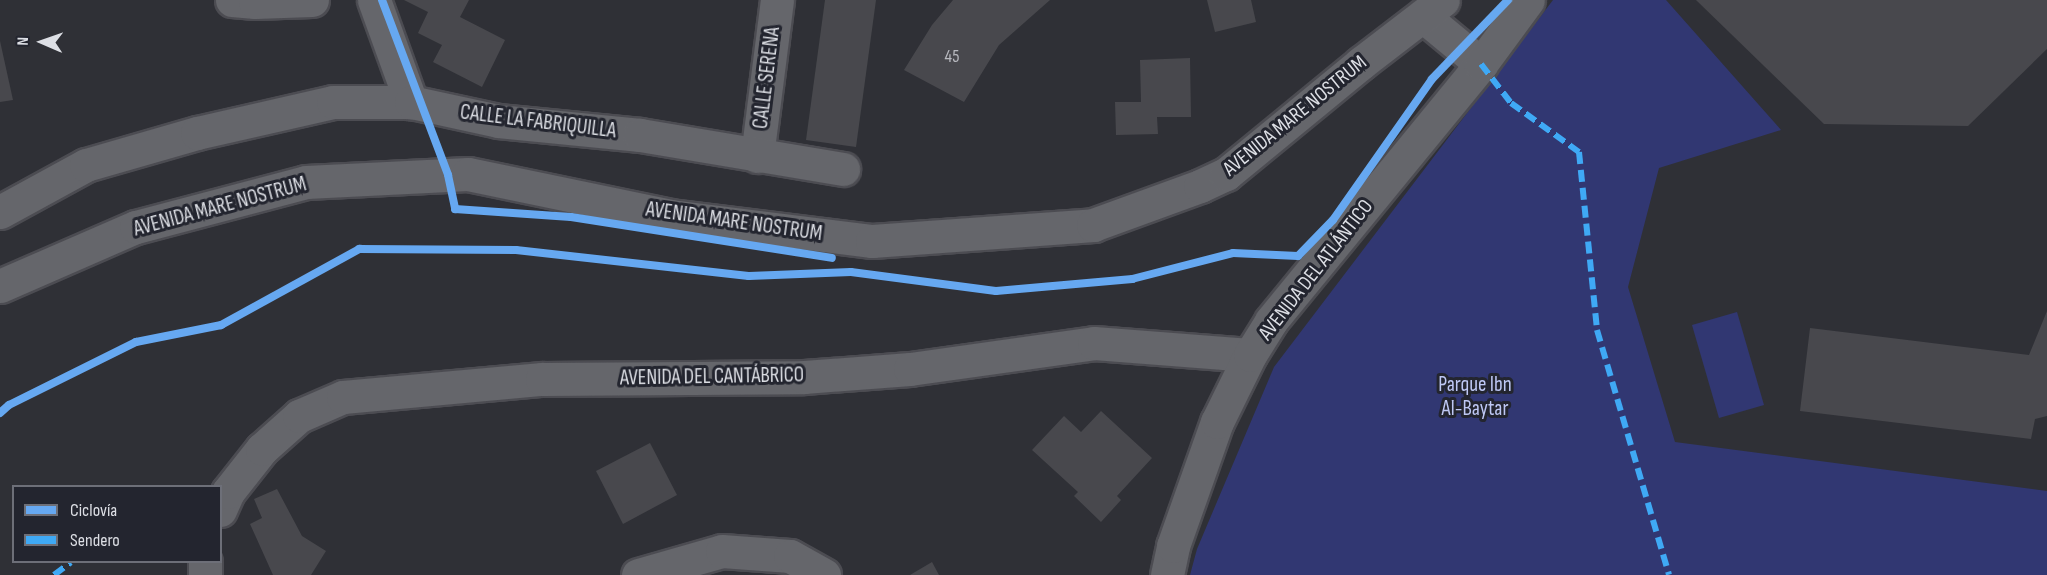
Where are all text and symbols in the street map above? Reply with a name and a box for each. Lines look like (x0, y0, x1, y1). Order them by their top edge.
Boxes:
north arrow (12, 12, 72, 72)
street label: CALLE SERENA (748, 26, 786, 130)
text: N (14, 37, 33, 46)
house number: 45 (945, 46, 959, 68)
street label: AVENIDA MARE NOSTRUM (1218, 50, 1372, 182)
street label: CALLE LA FABRIQUILLA (459, 100, 617, 144)
street label: AVENIDA MARE NOSTRUM (131, 172, 309, 242)
street label: AVENIDA DEL ATLÁNTICO (1253, 195, 1379, 345)
street label: AVENIDA MARE NOSTRUM (644, 197, 824, 247)
street label: AVENIDA DEL CANTÁBRICO (620, 363, 804, 391)
park label: Parque Ibn Al-Baytar (1438, 372, 1512, 422)
legend (12, 485, 222, 563)
text: Ciclovía (70, 500, 117, 521)
text: Sendero (70, 530, 120, 551)

